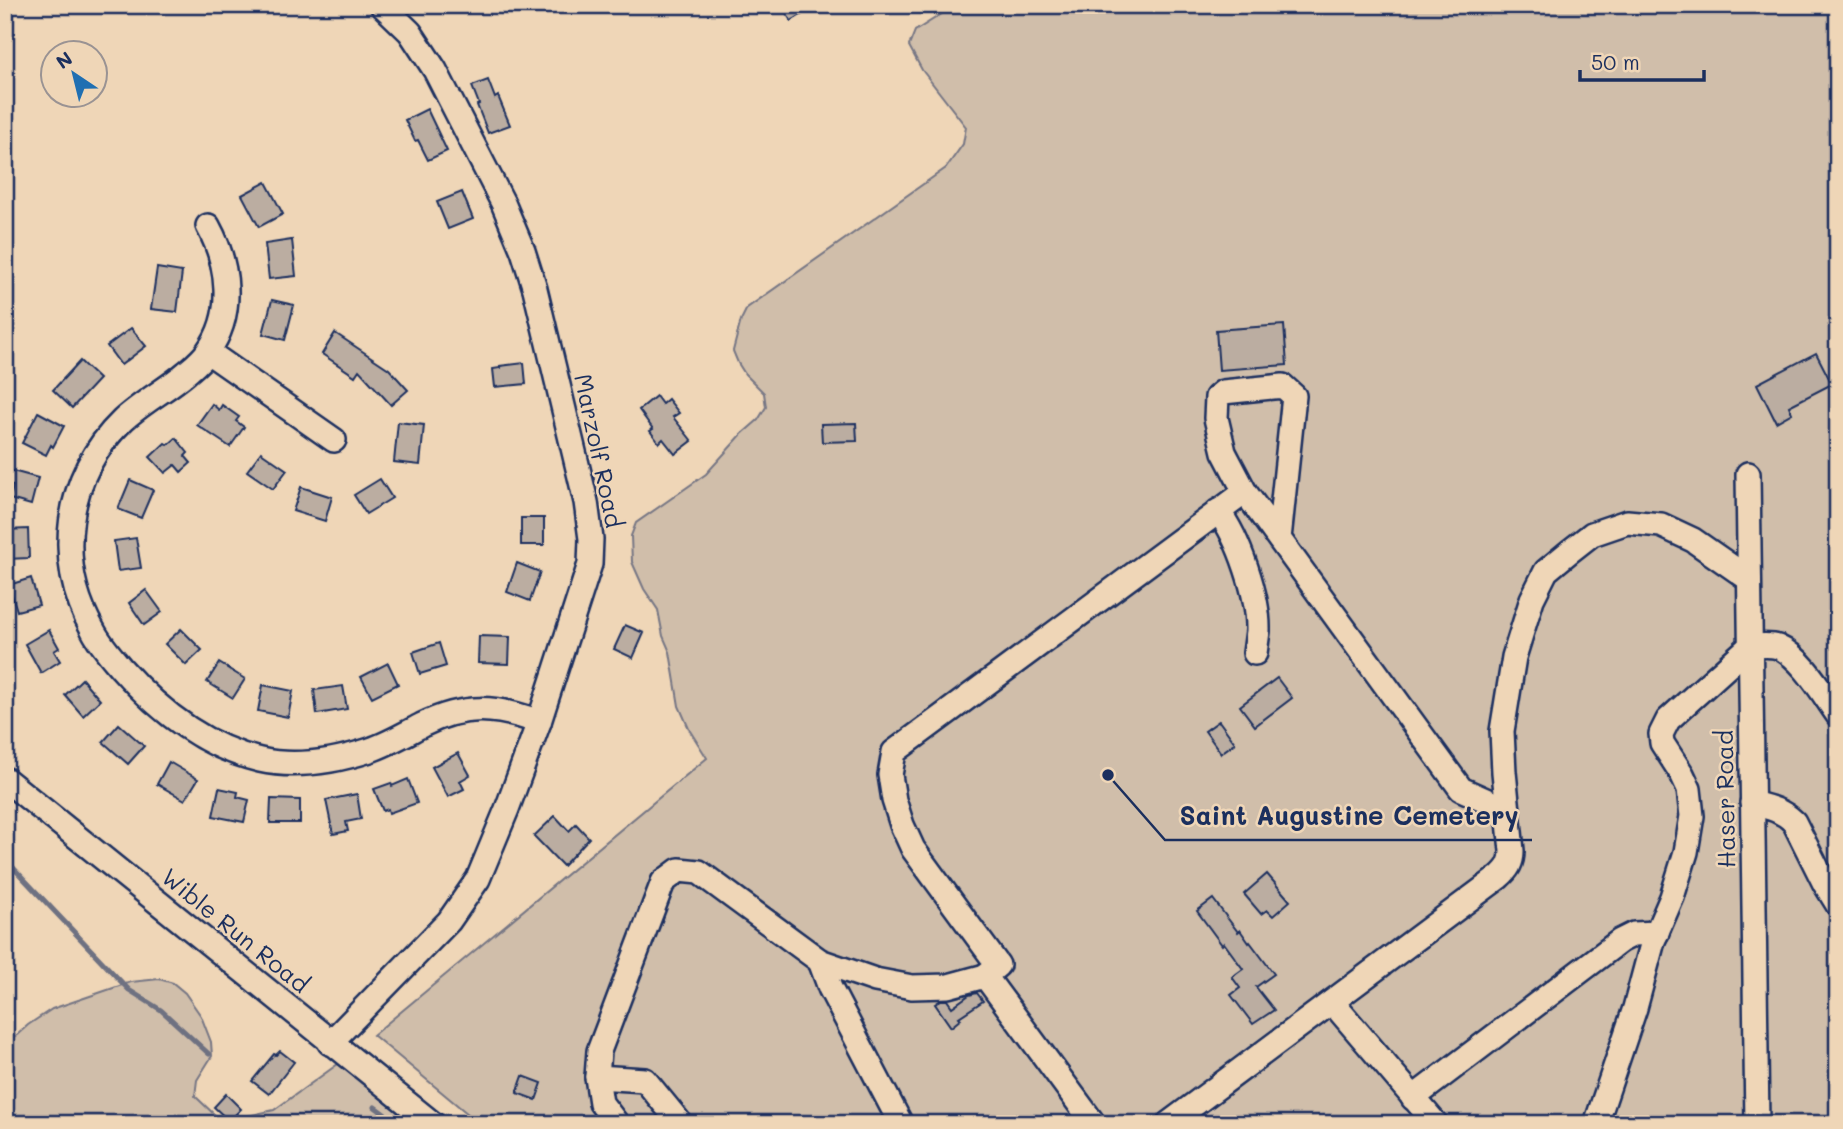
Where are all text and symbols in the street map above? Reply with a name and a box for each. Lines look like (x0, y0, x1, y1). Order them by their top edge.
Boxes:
north arrow (38, 38, 108, 108)
scale bar (1580, 38, 1705, 82)
text: N (51, 45, 77, 74)
text: 50 m (1591, 48, 1640, 75)
street label: Marzolf Road (568, 371, 631, 530)
street label: Haser Road (1708, 730, 1741, 868)
callout: Saint Augustine Cemetery (1165, 793, 1532, 840)
text: Saint Augustine Cemetery (1179, 798, 1519, 832)
street label: Wible Run Road (156, 861, 316, 999)

